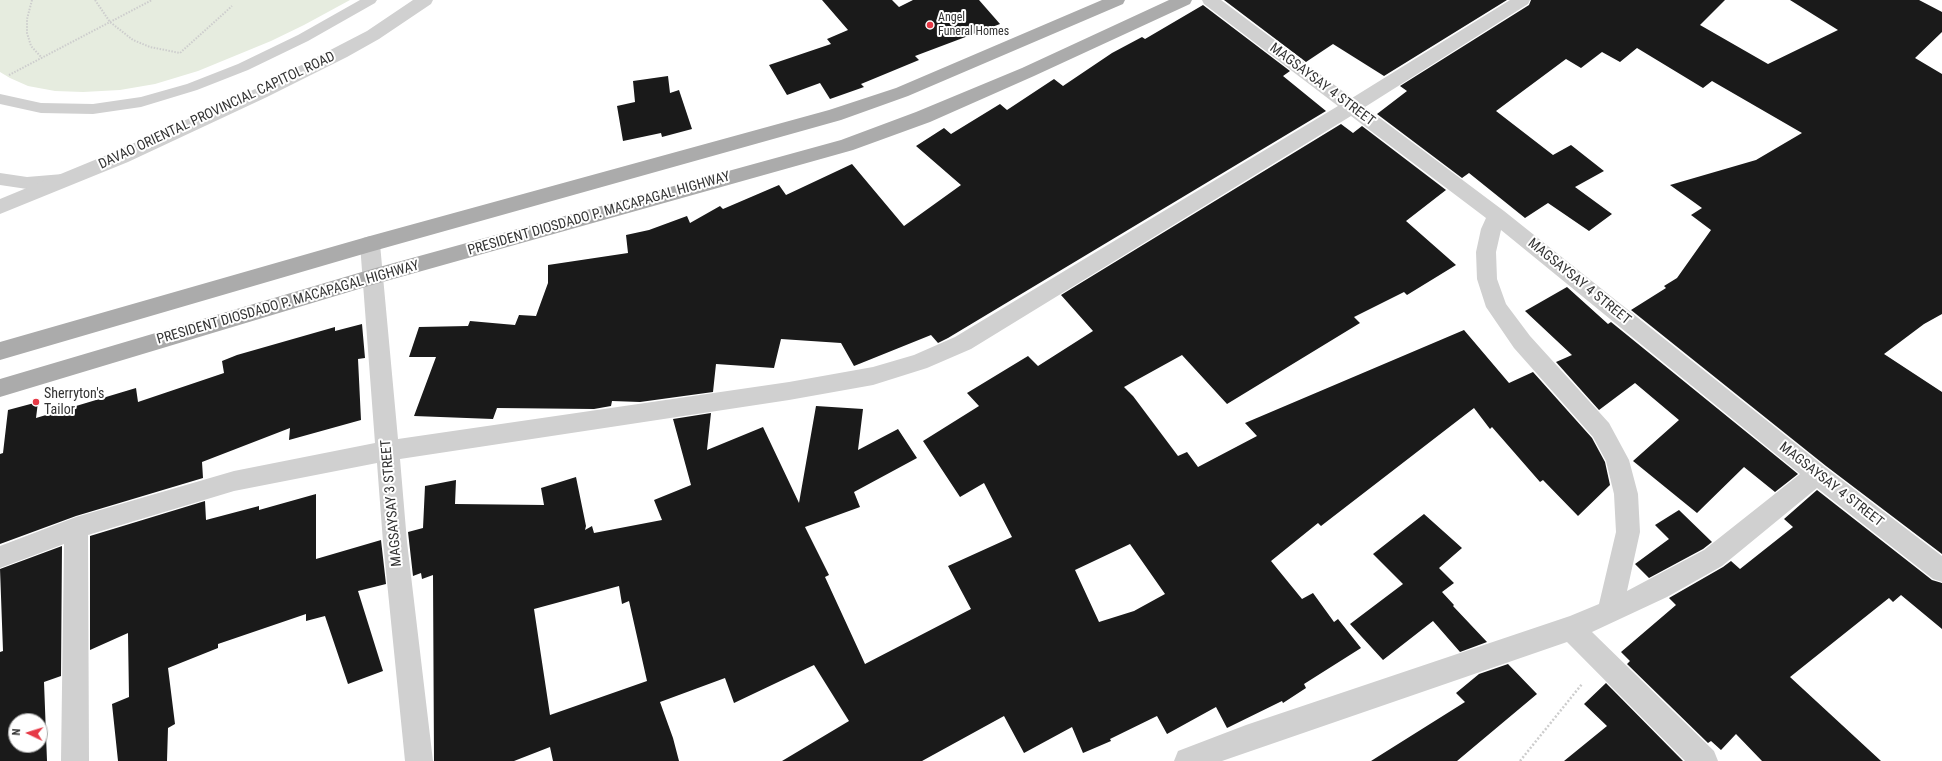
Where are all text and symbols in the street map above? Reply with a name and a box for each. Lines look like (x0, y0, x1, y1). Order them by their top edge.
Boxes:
place label: Angel Funeral Homes (938, 11, 1009, 39)
marker: Angel Funeral Homes (925, 20, 935, 30)
street label: MAGSAYSAY 4 STREET (1266, 40, 1378, 130)
street label: DAVAO ORIENTAL PROVINCIAL CAPITOL ROAD (96, 49, 338, 173)
street label: PRESIDENT DIOSDADO P. MACAPAGAL HIGHWAY (466, 168, 732, 260)
street label: MAGSAYSAY 4 STREET (1524, 235, 1634, 329)
street label: PRESIDENT DIOSDADO P. MACAPAGAL HIGHWAY (155, 257, 421, 349)
place label: Sherryton's Tailor (44, 386, 104, 418)
marker: Sherryton's Tailor (31, 397, 41, 407)
street label: MAGSAYSAY 3 STREET (378, 439, 406, 567)
street label: MAGSAYSAY 4 STREET (1776, 439, 1886, 531)
north arrow (8, 713, 48, 753)
text: N (10, 728, 23, 736)

